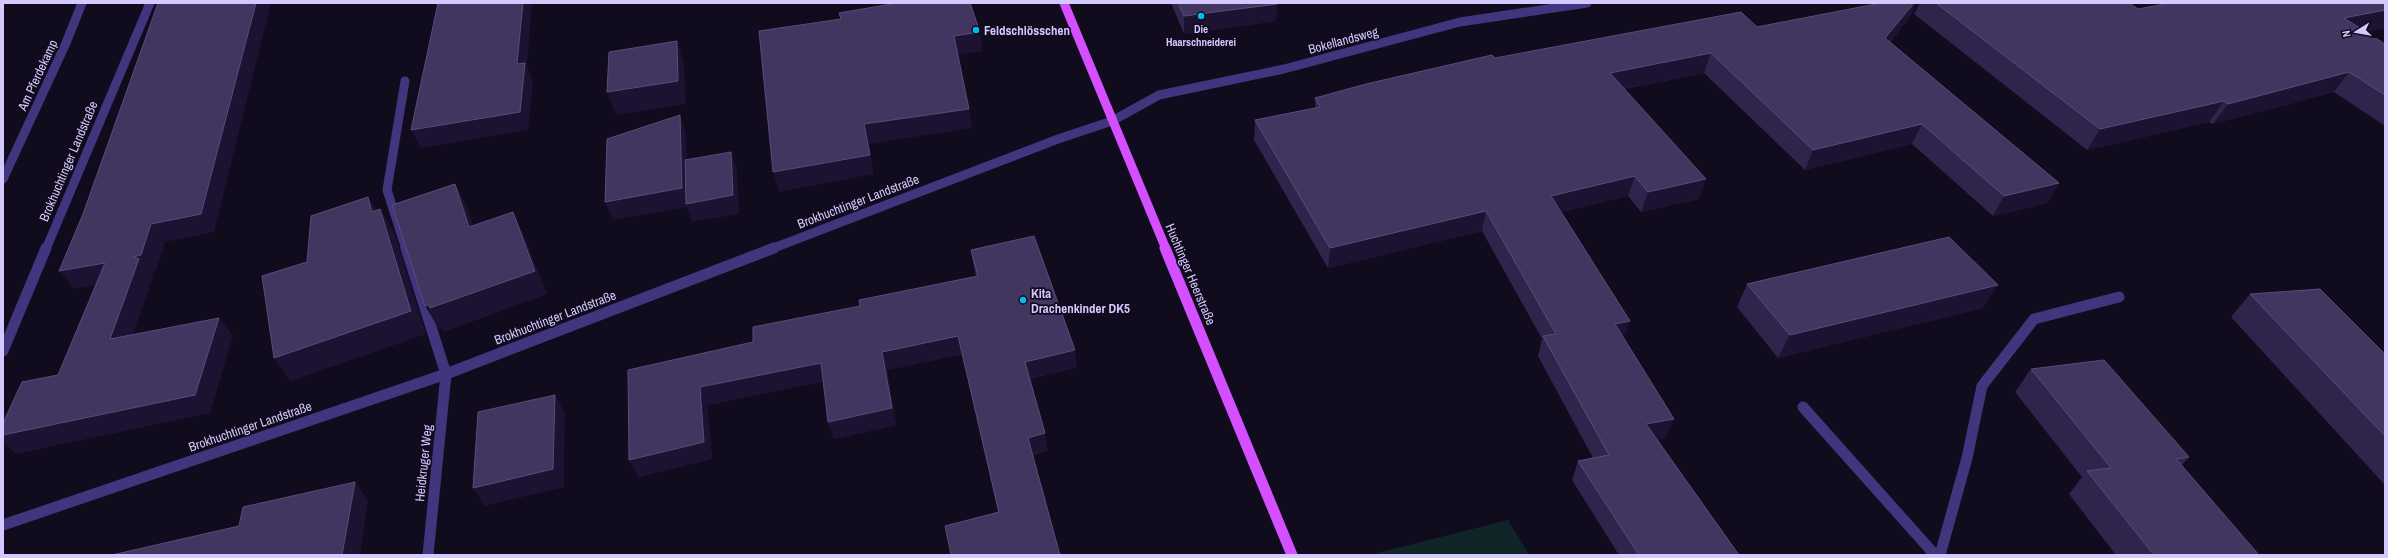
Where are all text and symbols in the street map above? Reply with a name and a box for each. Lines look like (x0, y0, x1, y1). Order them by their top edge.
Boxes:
marker: Die Haarschneiderei (1196, 11, 1206, 21)
north arrow (2336, 12, 2376, 52)
place label: Feldschlösschen (984, 22, 1070, 39)
place label: Die Haarschneiderei (1166, 22, 1236, 49)
street label: Bokellandsweg (1306, 23, 1380, 58)
marker: Feldschlösschen (971, 25, 981, 35)
text: N (2339, 29, 2354, 38)
street label: Am Pferdekamp (13, 37, 61, 114)
street label: Brokhuchtinger Landstraße (35, 98, 102, 224)
street label: Brokhuchtinger Landstraße (795, 170, 922, 233)
street label: Huchtinger Heerstraße (1162, 221, 1220, 327)
place label: Kita Drachenkinder DK5 (1031, 285, 1130, 317)
street label: Brokhuchtinger Landstraße (492, 286, 619, 349)
marker: Kita Drachenkinder DK5 (1018, 295, 1028, 305)
street label: Brokhuchtinger Landstraße (186, 397, 314, 456)
street label: Heidkruger Weg (411, 424, 436, 502)

